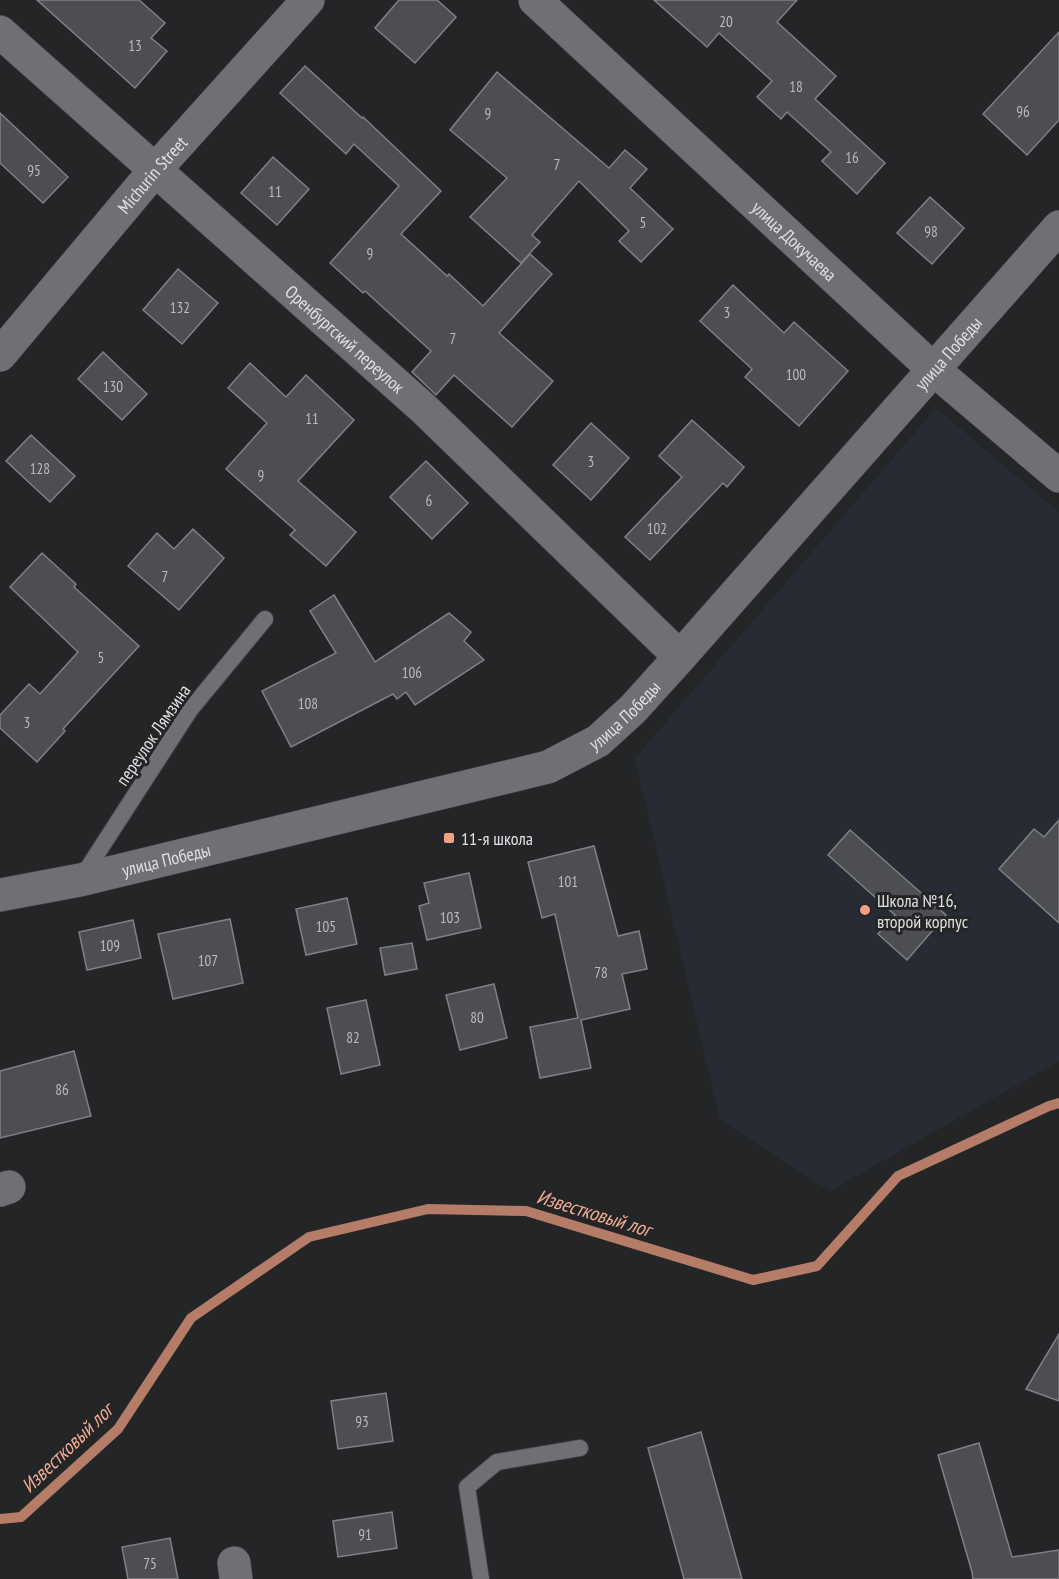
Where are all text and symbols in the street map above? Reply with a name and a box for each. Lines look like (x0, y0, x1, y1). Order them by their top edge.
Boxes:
house number: 20 (719, 12, 733, 31)
house number: 13 (128, 36, 142, 55)
house number: 18 (789, 77, 803, 96)
house number: 96 (1016, 102, 1030, 121)
house number: 9 (485, 104, 491, 123)
street label: Michurin Street (112, 131, 192, 218)
house number: 16 (845, 148, 859, 167)
house number: 7 (554, 155, 560, 174)
house number: 95 (27, 161, 41, 180)
house number: 11 (268, 182, 282, 201)
street label: улица Докучаева (747, 196, 842, 286)
house number: 5 (640, 213, 646, 232)
house number: 98 (924, 222, 938, 241)
house number: 9 (367, 244, 373, 263)
street label: Оренбургский переулок (281, 280, 410, 398)
house number: 132 (170, 298, 190, 317)
house number: 3 (724, 303, 730, 322)
street label: улица Победы (909, 311, 987, 395)
house number: 7 (450, 329, 456, 348)
house number: 100 (786, 365, 806, 384)
house number: 130 (103, 377, 123, 396)
house number: 11 (305, 409, 319, 428)
house number: 3 (588, 452, 594, 471)
house number: 128 (30, 459, 50, 478)
house number: 9 (258, 466, 264, 485)
house number: 6 (426, 491, 433, 510)
house number: 102 (647, 519, 667, 538)
house number: 7 (162, 567, 168, 586)
house number: 5 (98, 648, 104, 667)
house number: 106 (402, 663, 422, 682)
street label: улица Победы (585, 676, 665, 755)
street label: переулок Лямзина (111, 680, 195, 790)
house number: 108 (298, 694, 318, 713)
house number: 3 (24, 713, 30, 732)
place label: 11-я школа (461, 827, 533, 850)
marker: 11-я школа (442, 831, 456, 845)
street label: улица Победы (119, 837, 213, 881)
house number: 101 (558, 872, 578, 891)
place label: Школа №16, второй корпус (877, 889, 969, 933)
marker: Школа №16, второй корпус (858, 903, 872, 917)
house number: 103 (440, 908, 460, 927)
house number: 105 (316, 917, 336, 936)
house number: 109 (100, 936, 120, 955)
house number: 107 (198, 951, 218, 970)
house number: 78 (594, 963, 608, 982)
house number: 80 (470, 1008, 484, 1027)
house number: 82 (346, 1028, 360, 1047)
house number: 86 (55, 1080, 69, 1099)
water label: Известковый лог (534, 1183, 657, 1244)
water label: Известковый лог (15, 1395, 121, 1498)
house number: 93 (355, 1412, 369, 1431)
house number: 91 (358, 1525, 372, 1544)
house number: 75 (143, 1554, 157, 1573)

